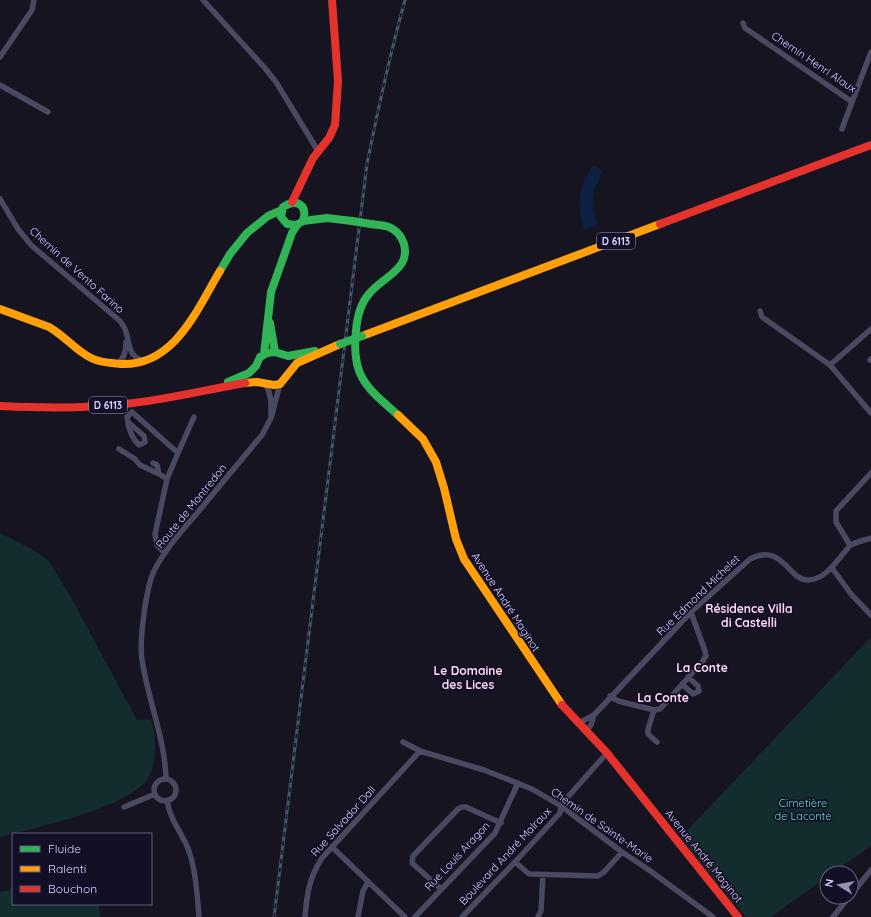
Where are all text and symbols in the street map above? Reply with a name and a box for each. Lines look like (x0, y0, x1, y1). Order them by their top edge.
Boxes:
street label: Chemin Henri Alaux (769, 28, 859, 96)
street label: Chemin de Vento Farino (27, 224, 127, 316)
road number: D 6113 (597, 233, 635, 249)
road number: D 6113 (89, 397, 127, 413)
street label: Route de Montredon (153, 461, 229, 551)
street label: Avenue André Maginot (469, 550, 544, 655)
street label: Rue Edmond Michelet (653, 551, 743, 638)
district label: Résidence Villa di Castelli (705, 601, 793, 630)
district label: La Conte (676, 660, 728, 675)
district label: Le Domaine des Lices (433, 663, 503, 692)
district label: La Conte (637, 690, 689, 705)
street label: Rue Salvador Dali (308, 783, 378, 859)
street label: Chemin de Sainte-Marie (548, 784, 656, 866)
park label: Cimetière de Laconte (775, 796, 832, 823)
street label: Boulevard André Malraux (456, 804, 554, 908)
street label: Avenue André Maginot (662, 807, 746, 906)
street label: Rue Louis Aragon (421, 818, 493, 894)
legend (12, 833, 152, 905)
text: Fluide (48, 841, 81, 856)
text: Ralenti (48, 861, 86, 876)
north arrow (819, 865, 859, 905)
text: N (822, 878, 837, 888)
text: Bouchon (48, 881, 97, 896)

